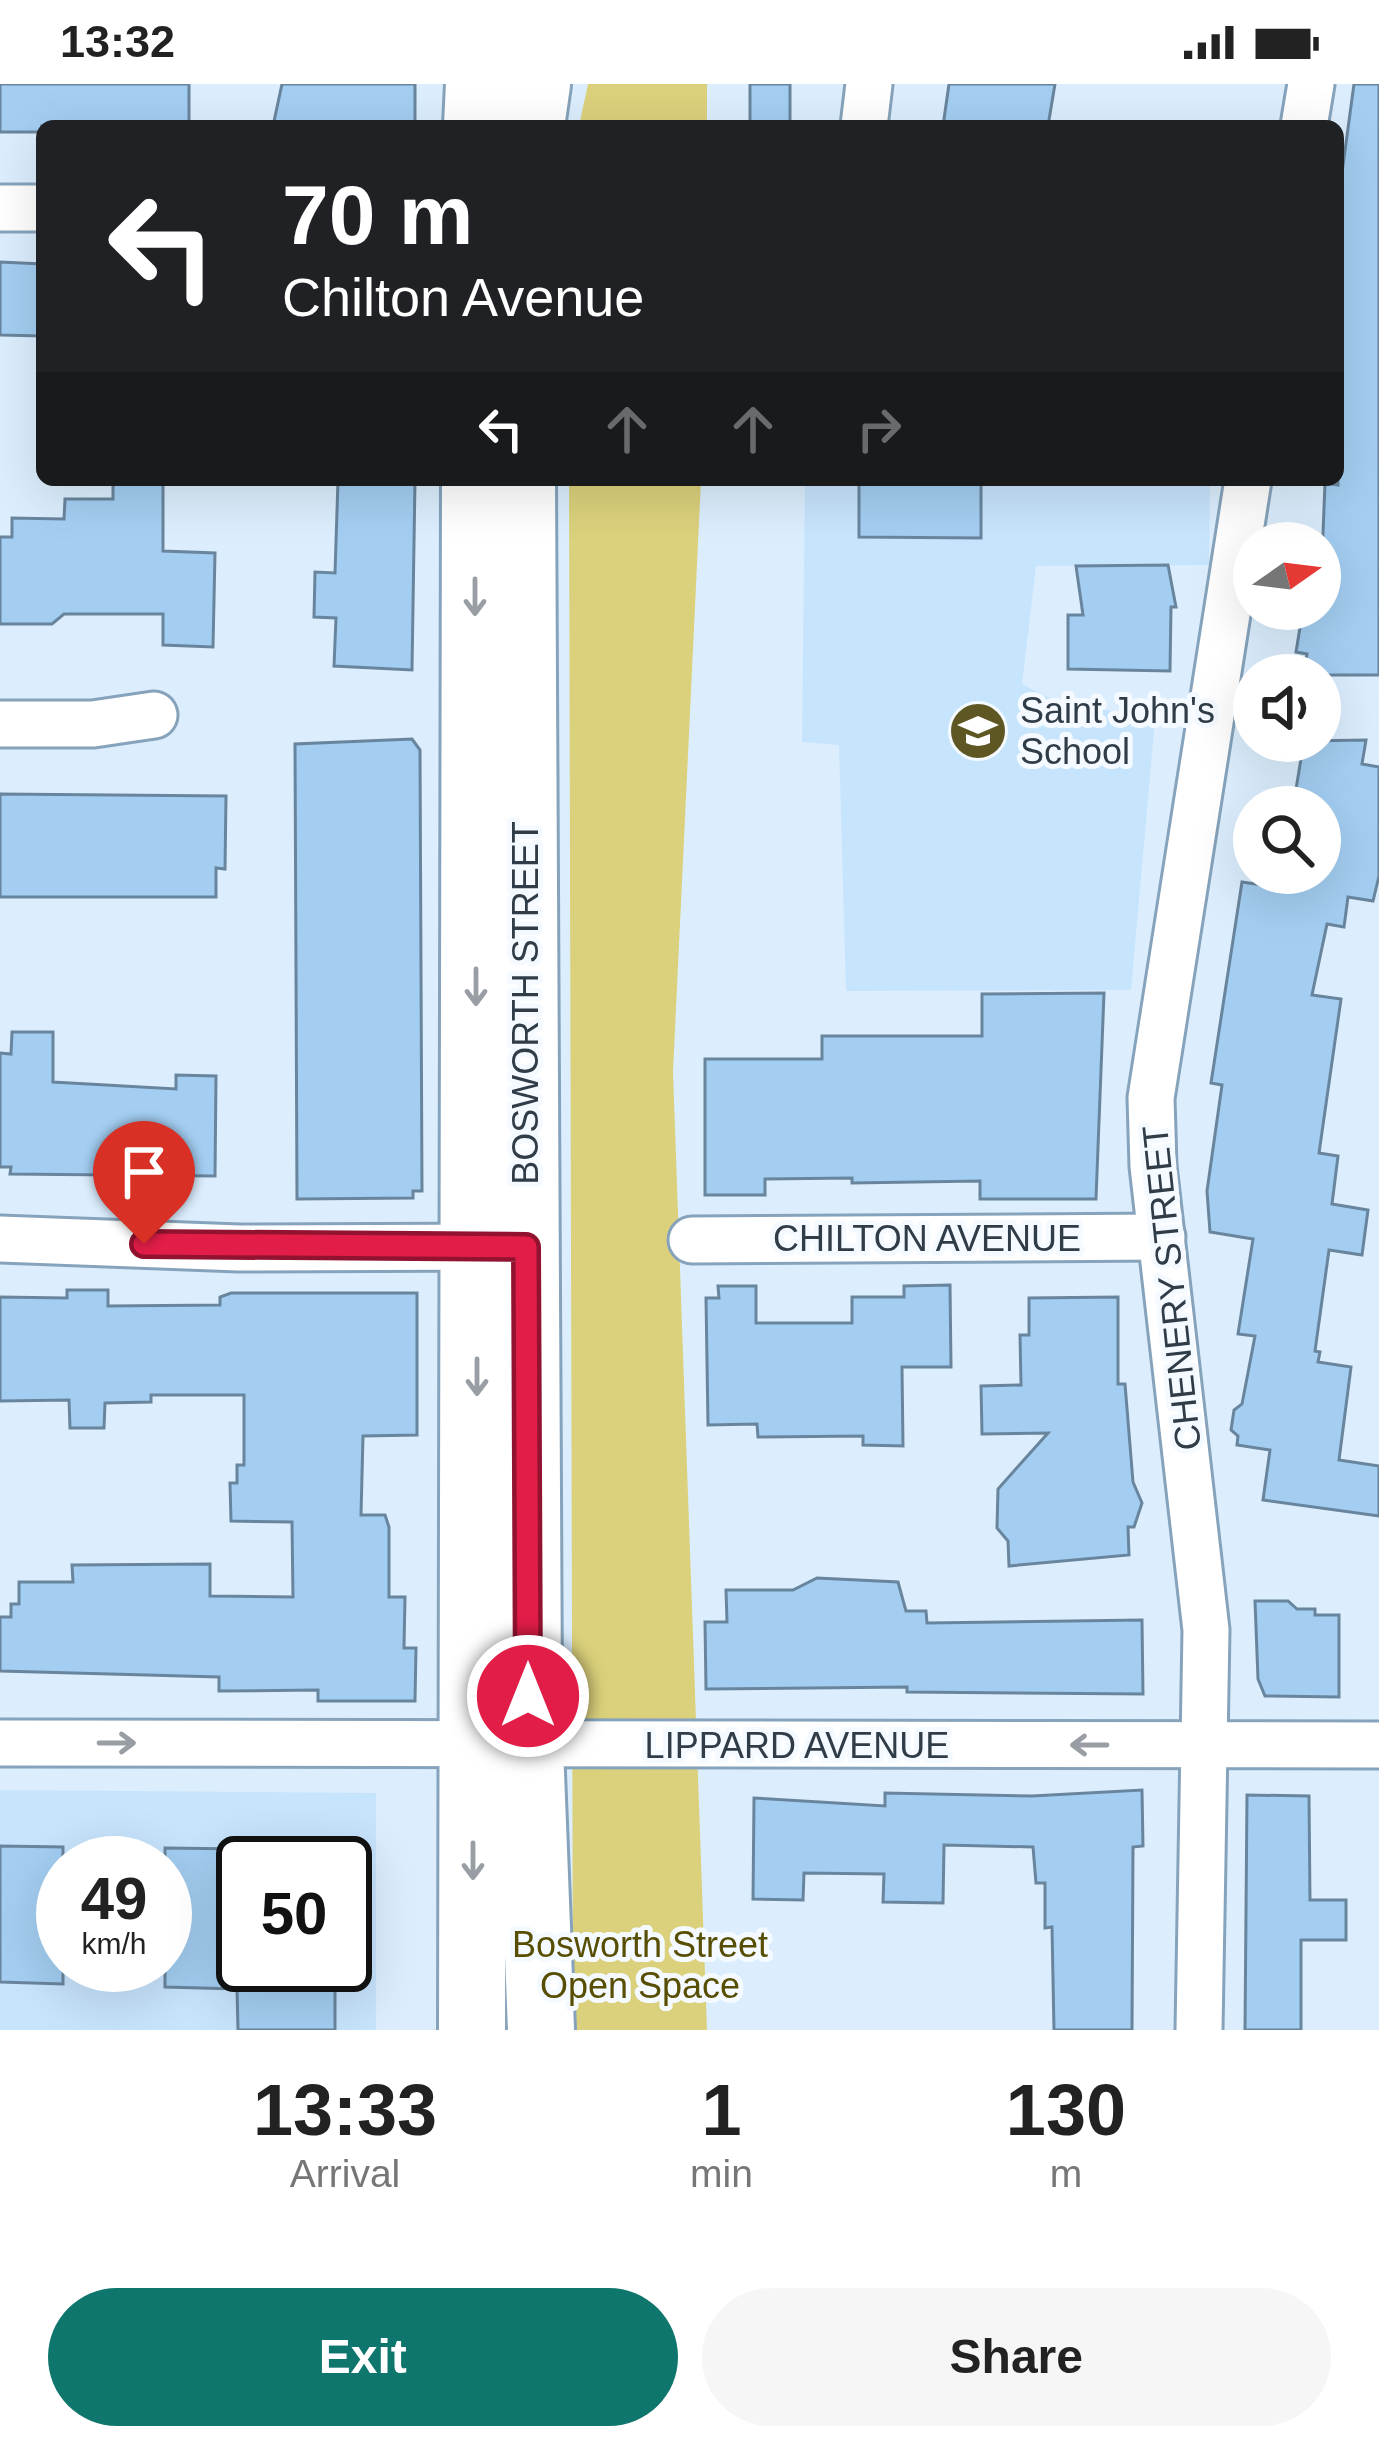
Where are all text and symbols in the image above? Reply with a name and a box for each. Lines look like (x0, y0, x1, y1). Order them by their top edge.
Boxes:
text: 13:32 (60, 16, 175, 67)
icon: left (84, 168, 240, 324)
text: 70 m (282, 168, 473, 262)
text: Chilton Avenue (282, 267, 644, 327)
icon: left (468, 396, 534, 462)
icon: ahead (594, 396, 660, 462)
icon: ahead (720, 396, 786, 462)
icon: right (846, 396, 912, 462)
north arrow (1233, 522, 1341, 630)
map controls (1233, 522, 1341, 894)
one-way arrow (464, 577, 486, 616)
button: sound (1233, 654, 1341, 762)
place label: Saint John's School (1020, 690, 1215, 772)
school or university icon: Saint John's School (947, 700, 1009, 762)
button: search (1233, 786, 1341, 894)
street label: BOSWORTH STREET (505, 821, 546, 1185)
one-way arrow (465, 967, 488, 1006)
pin (93, 1121, 195, 1244)
street label: CHENERY STREET (1134, 1123, 1209, 1453)
icon: arrive (111, 1139, 177, 1205)
street label: CHILTON AVENUE (773, 1218, 1081, 1259)
one-way arrow (465, 1357, 488, 1396)
position arrow (465, 1633, 591, 1759)
street label: LIPPARD AVENUE (645, 1725, 949, 1766)
one-way arrow (97, 1732, 136, 1754)
one-way arrow (1070, 1734, 1109, 1756)
speed limit sign: 50 (216, 1836, 372, 1992)
one-way arrow (462, 1841, 484, 1880)
text: 49 (81, 1865, 147, 1932)
park label: Bosworth Street Open Space (512, 1924, 768, 2006)
text: km/h (81, 1927, 147, 1960)
text: 13:33 (253, 2070, 437, 2150)
text: 1 (701, 2070, 742, 2150)
text: 130 (1006, 2070, 1126, 2150)
text: Arrival (290, 2152, 400, 2195)
text: min (690, 2152, 753, 2195)
text: m (1050, 2152, 1082, 2195)
button: Exit (48, 2288, 678, 2426)
button: Share (702, 2288, 1331, 2426)

